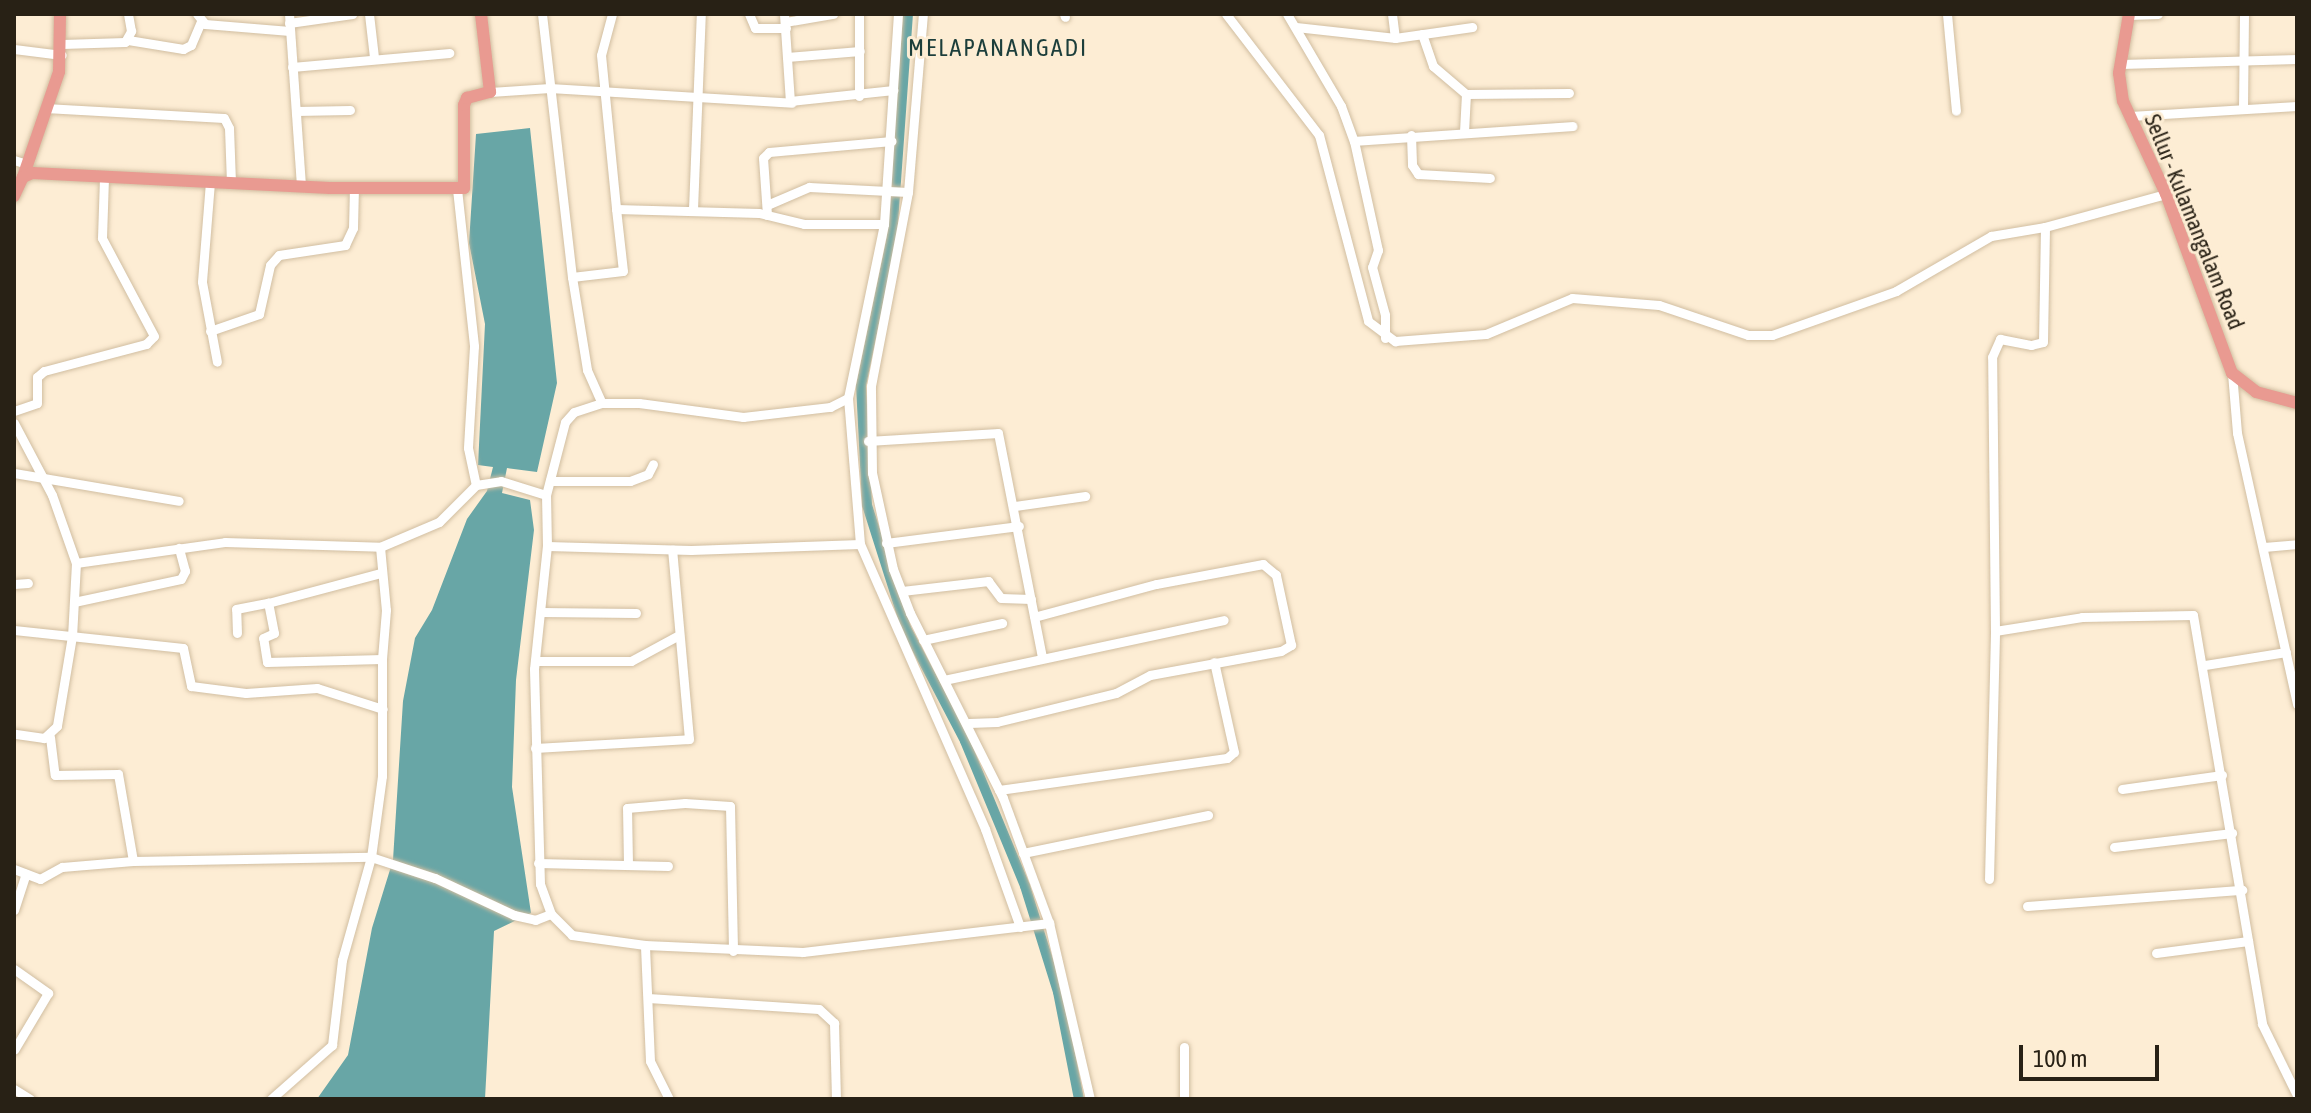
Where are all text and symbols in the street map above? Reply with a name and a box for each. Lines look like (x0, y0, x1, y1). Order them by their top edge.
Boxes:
district label: MELAPANANGADI (908, 34, 1088, 62)
street label: Sellur - Kulamangalam Road (2139, 111, 2249, 333)
scale bar (2023, 1029, 2163, 1079)
text: 100 m (2033, 1045, 2087, 1072)

